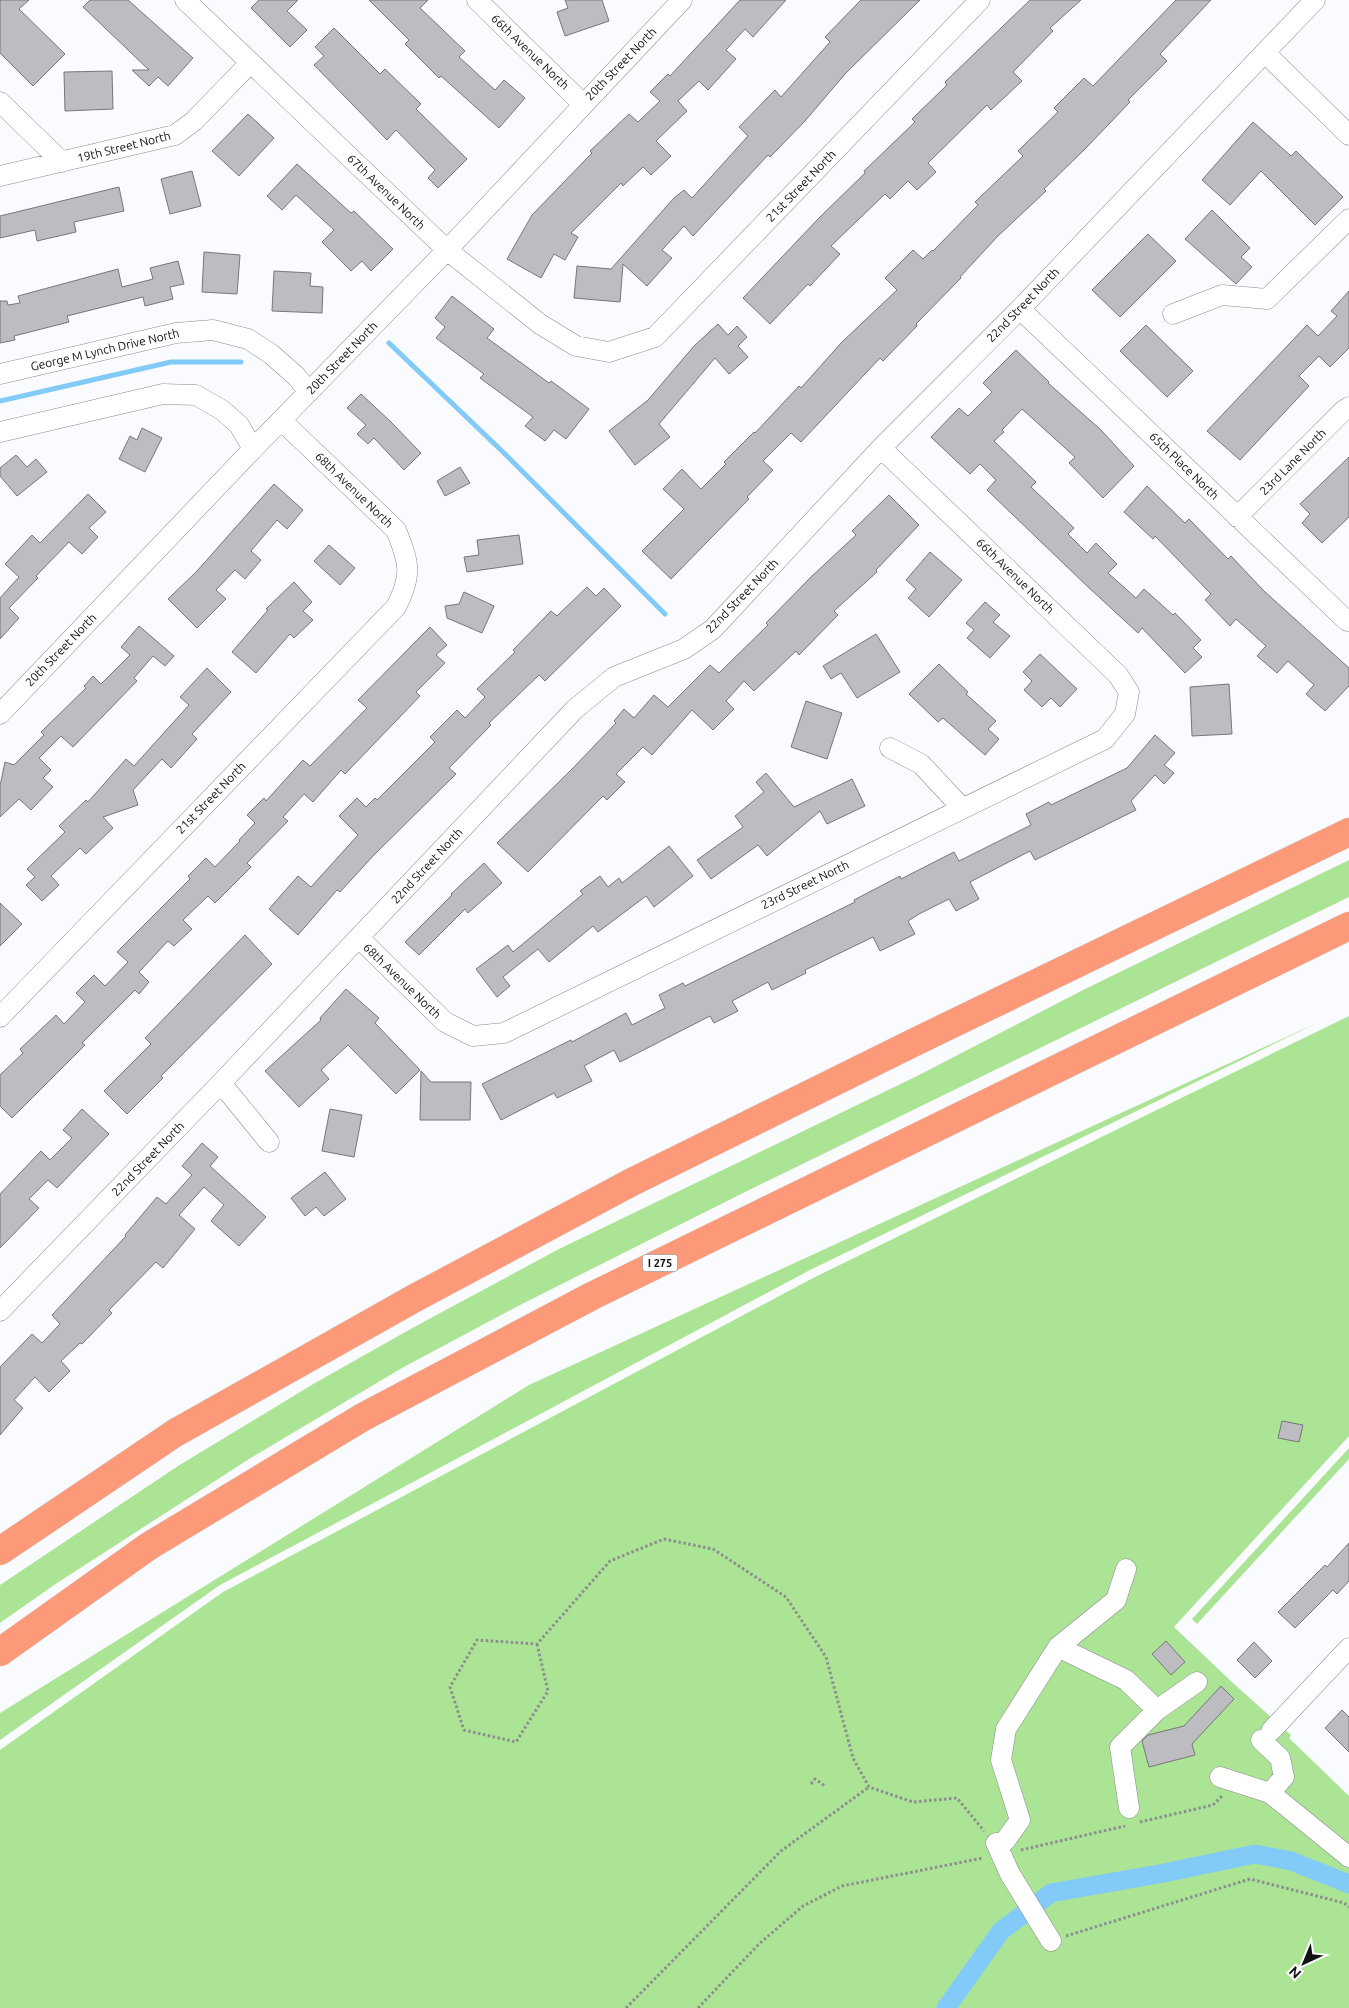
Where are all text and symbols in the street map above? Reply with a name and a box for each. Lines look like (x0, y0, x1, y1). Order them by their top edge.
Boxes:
street label: 66th Avenue North (489, 11, 572, 92)
street label: 20th Street North (583, 25, 659, 103)
street label: 19th Street North (76, 129, 172, 164)
street label: 21st Street North (763, 147, 838, 224)
street label: 67th Avenue North (345, 151, 428, 232)
street label: 22nd Street North (984, 265, 1061, 344)
street label: 20th Street North (304, 319, 380, 397)
street label: George M Lynch Drive North (29, 326, 180, 373)
street label: 23rd Lane North (1257, 426, 1328, 497)
street label: 65th Place North (1147, 429, 1222, 502)
street label: 68th Avenue North (313, 449, 396, 530)
street label: 66th Avenue North (974, 535, 1057, 616)
street label: 22nd Street North (703, 556, 780, 635)
street label: 20th Street North (23, 611, 99, 689)
street label: 21st Street North (173, 759, 248, 836)
street label: 22nd Street North (388, 825, 465, 906)
street label: 23rd Street North (759, 858, 851, 911)
street label: 68th Avenue North (361, 940, 444, 1021)
street label: 22nd Street North (109, 1119, 186, 1198)
road number: I 275 (642, 1254, 678, 1272)
north arrow (1279, 1938, 1329, 1988)
text: N (1286, 1963, 1304, 1982)

